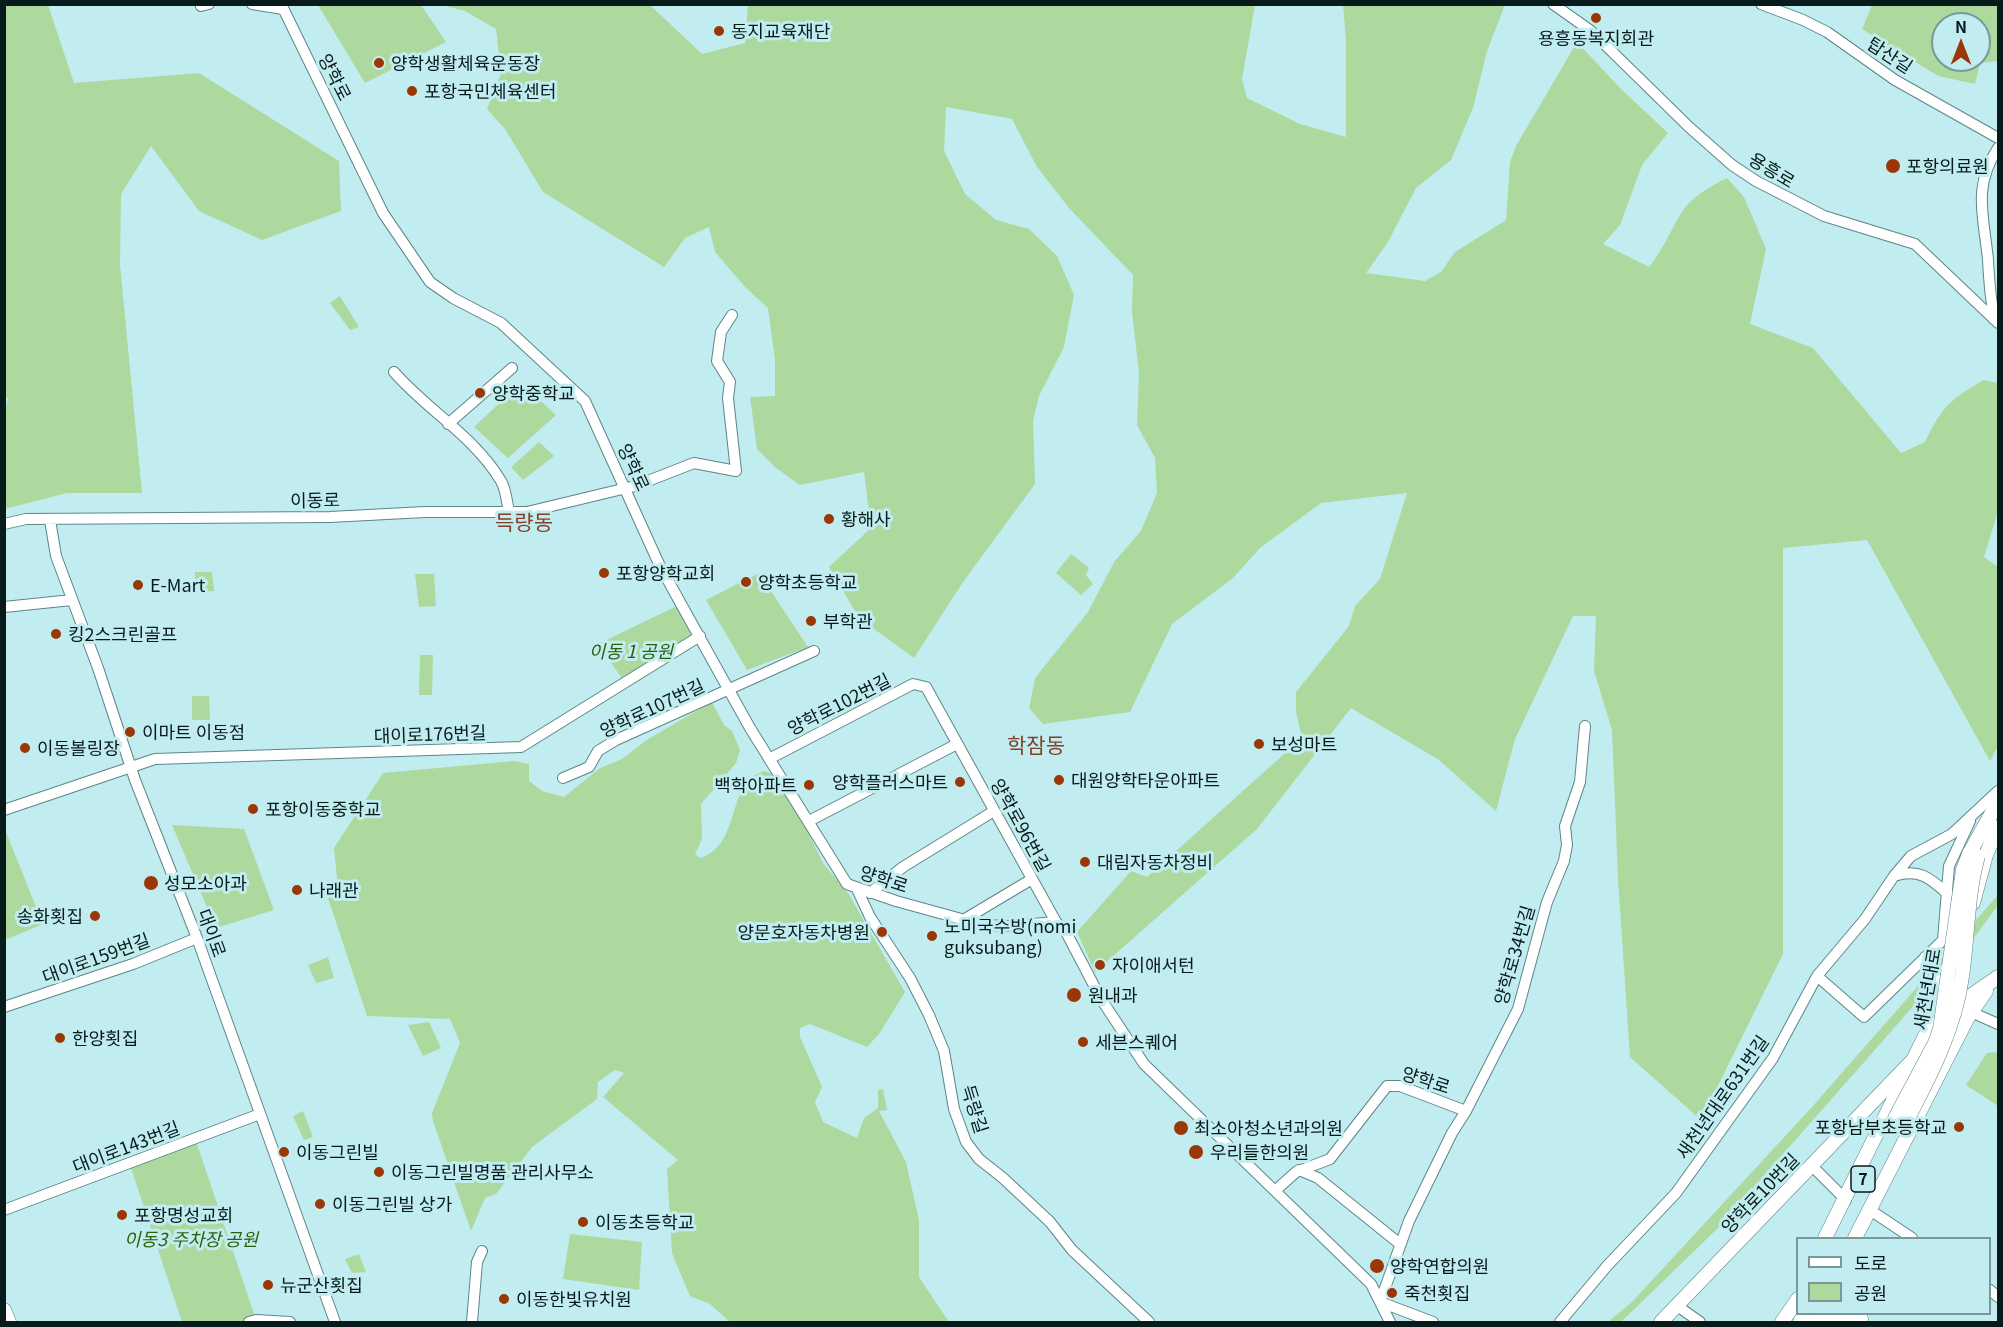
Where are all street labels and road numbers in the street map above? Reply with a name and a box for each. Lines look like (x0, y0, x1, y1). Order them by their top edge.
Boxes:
street label: 탑산길 (1863, 32, 1917, 78)
street label: 양학로 (314, 50, 356, 104)
street label: 용흥로 (1745, 148, 1799, 192)
street label: 양학로 (614, 440, 654, 494)
street label: 이동로 (290, 489, 340, 511)
street label: 양학로102번길 (784, 669, 894, 739)
street label: 양학로107번길 (596, 674, 708, 742)
street label: 대이로176번길 (373, 721, 487, 747)
street label: 양학로96번길 (987, 775, 1055, 875)
street label: 양학로 (857, 861, 911, 897)
street label: 양학로34번길 (1489, 903, 1539, 1007)
street label: 대이로 (193, 906, 231, 960)
street label: 대이로159번길 (39, 929, 153, 987)
street label: 새천년대로 (1909, 946, 1945, 1032)
street label: 새천년대로631번길 (1671, 1031, 1773, 1163)
street label: 양학로 (1399, 1062, 1453, 1098)
street label: 득량길 (957, 1082, 993, 1136)
street label: 대이로143번길 (69, 1117, 183, 1177)
street label: 양학로10번길 (1717, 1149, 1803, 1237)
road number: 7 (1851, 1166, 1875, 1192)

